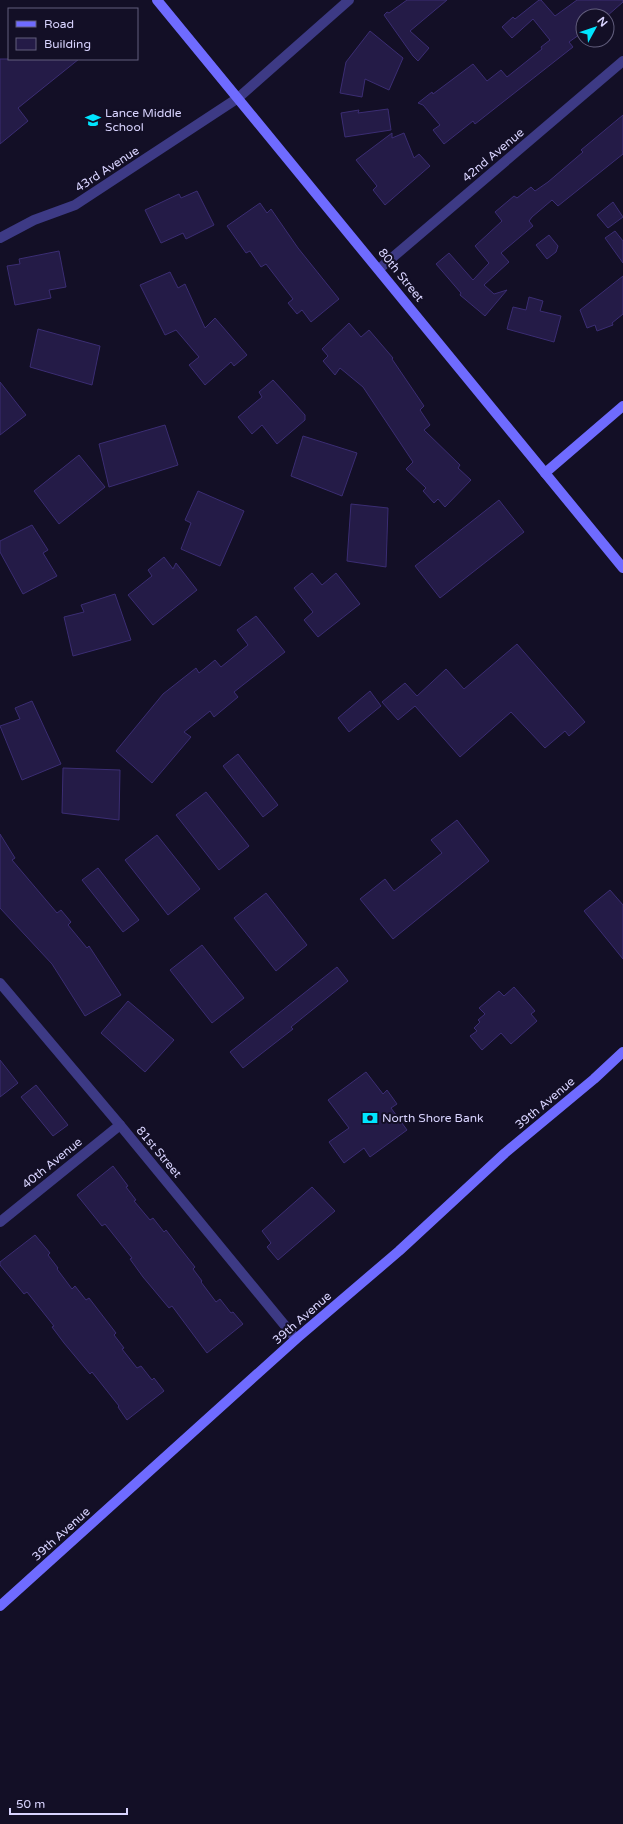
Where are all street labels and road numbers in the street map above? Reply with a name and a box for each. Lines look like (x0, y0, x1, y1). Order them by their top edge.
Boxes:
street label: 42nd Avenue (459, 125, 527, 185)
street label: 43rd Avenue (73, 143, 142, 195)
street label: 80th Street (375, 246, 427, 305)
street label: 39th Avenue (513, 1074, 578, 1132)
street label: 81st Street (133, 1123, 185, 1181)
street label: 40th Avenue (19, 1134, 85, 1191)
street label: 39th Avenue (270, 1289, 334, 1347)
street label: 39th Avenue (29, 1504, 93, 1564)

